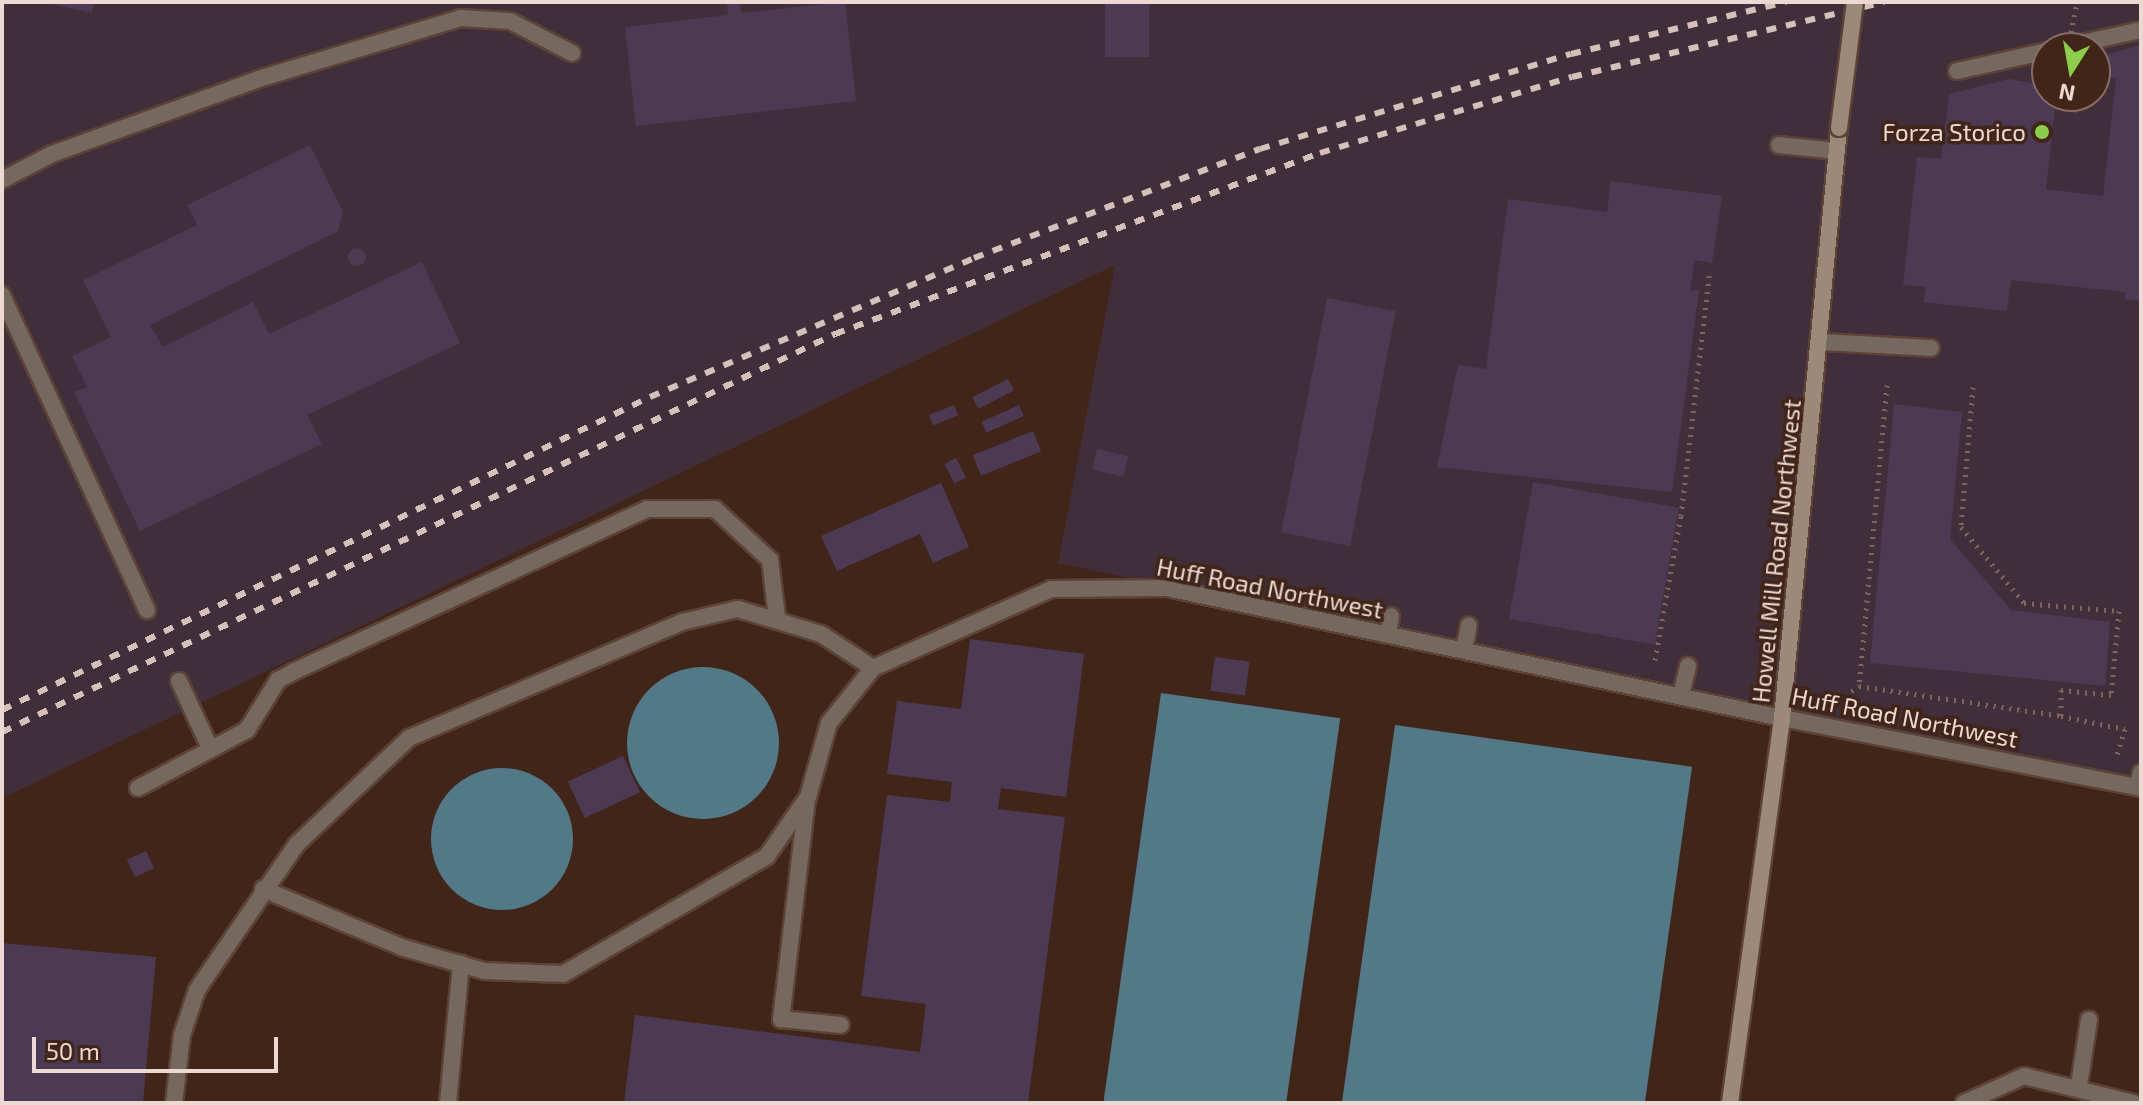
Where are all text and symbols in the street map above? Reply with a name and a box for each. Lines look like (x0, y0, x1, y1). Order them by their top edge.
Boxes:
north arrow (2031, 32, 2111, 112)
text: N (2057, 79, 2077, 108)
place label: Forza Storico (1883, 118, 2026, 146)
marker: Forza Storico (2033, 123, 2051, 141)
street label: Howell Mill Road Northwest (1746, 397, 1806, 705)
street label: Huff Road Northwest (1154, 552, 1386, 624)
street label: Huff Road Northwest (1789, 681, 2021, 753)
scale bar (36, 1021, 282, 1071)
text: 50 m (46, 1036, 100, 1065)

